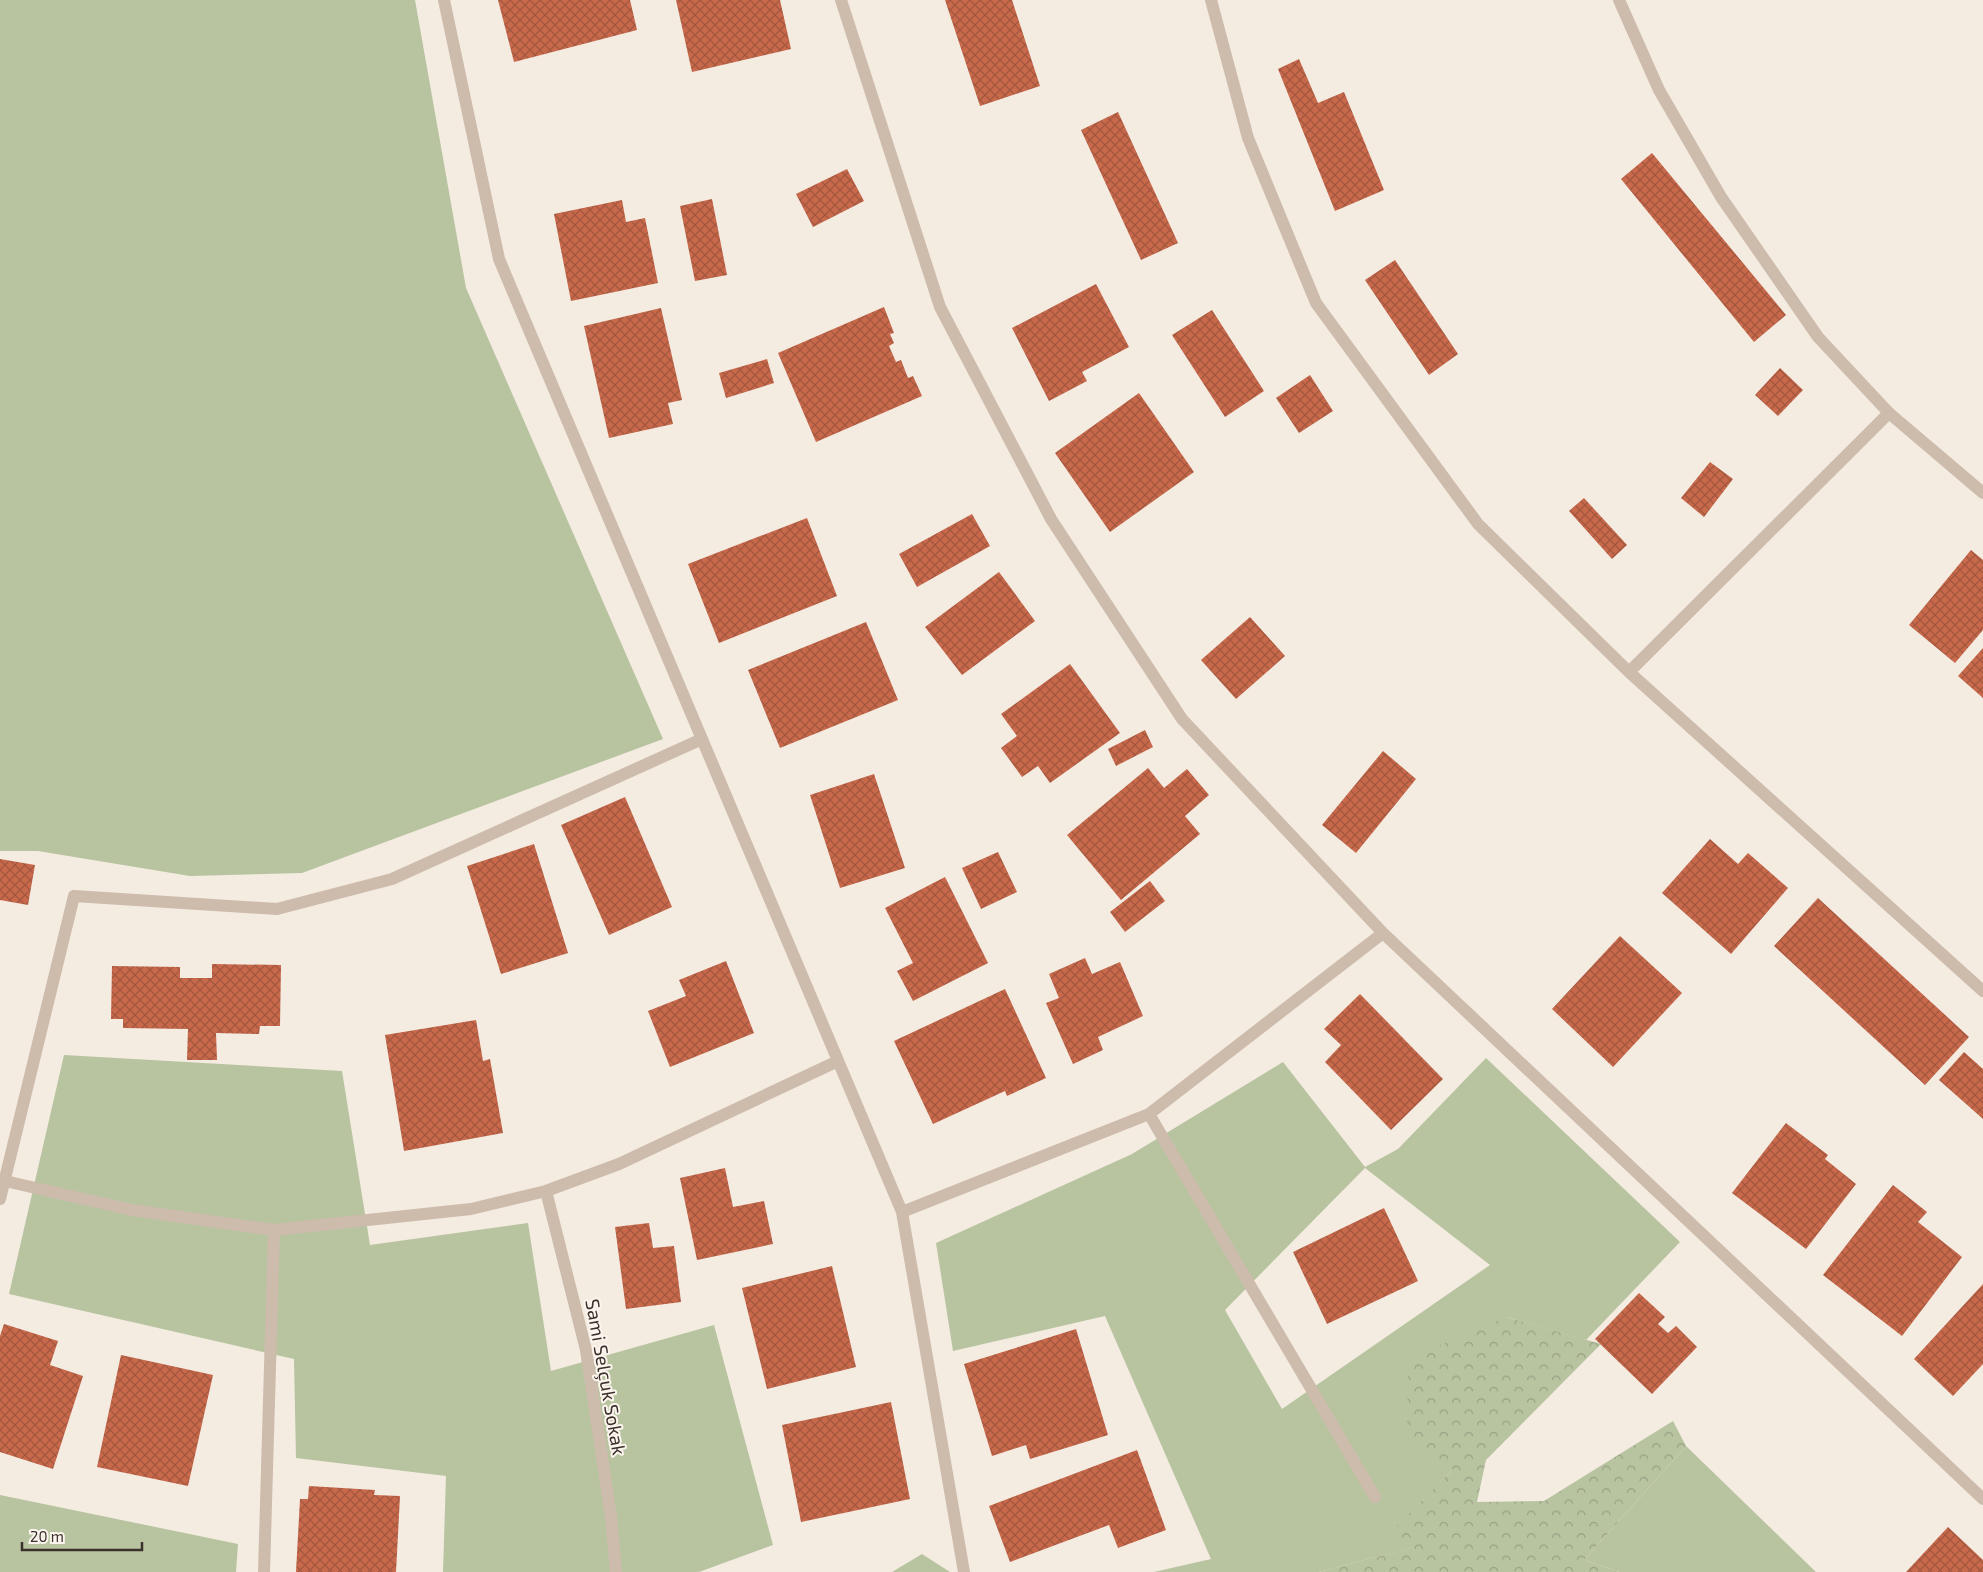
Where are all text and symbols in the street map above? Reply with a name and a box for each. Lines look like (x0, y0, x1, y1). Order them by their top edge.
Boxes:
street label: Sami Selçuk Sokak (580, 1297, 632, 1457)
scale bar (22, 1520, 142, 1552)
text: 20 m (30, 1527, 64, 1545)

